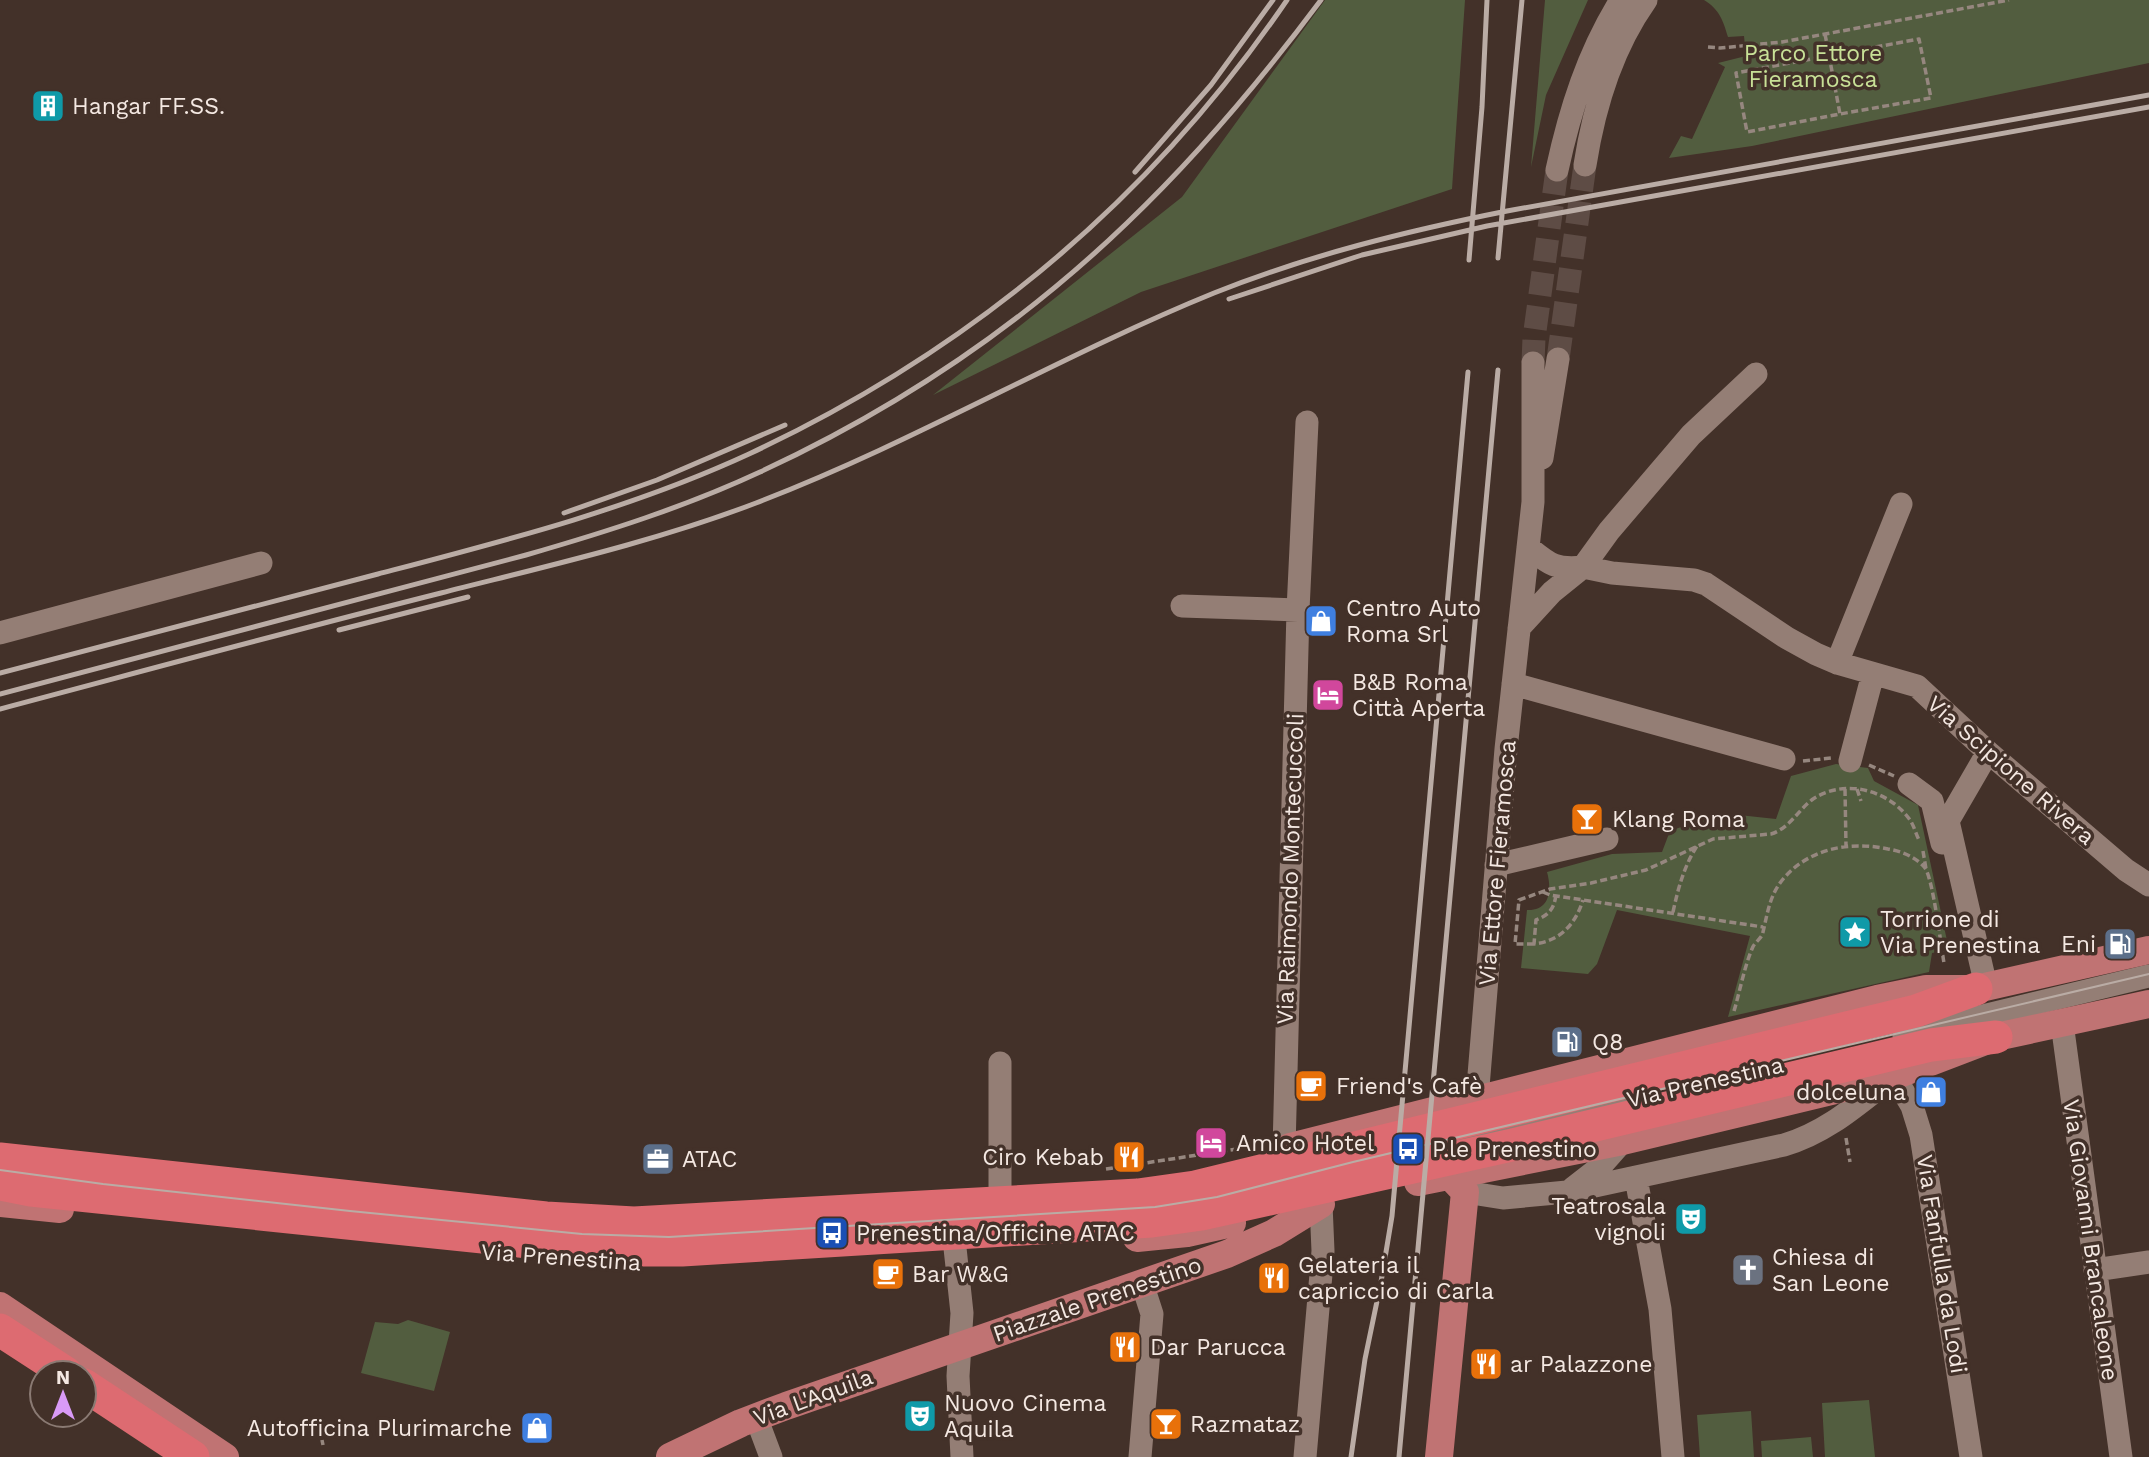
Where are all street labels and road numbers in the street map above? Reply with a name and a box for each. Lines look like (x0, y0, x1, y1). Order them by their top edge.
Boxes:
street label: Via Scipione Rivera (1921, 690, 2100, 851)
street label: Via Raimondo Montecuccoli (1272, 713, 1309, 1025)
street label: Via Ettore Fieramosca (1473, 739, 1522, 987)
street label: Via Prenestina (1624, 1051, 1786, 1114)
street label: Via Giovanni Brancaleone (2057, 1098, 2124, 1383)
street label: Via Fanfulla da Lodi (1911, 1153, 1972, 1376)
street label: Via Prenestina (480, 1238, 642, 1277)
street label: Piazzale Prenestino (989, 1251, 1205, 1348)
street label: Via L'Aquila (750, 1363, 877, 1432)

